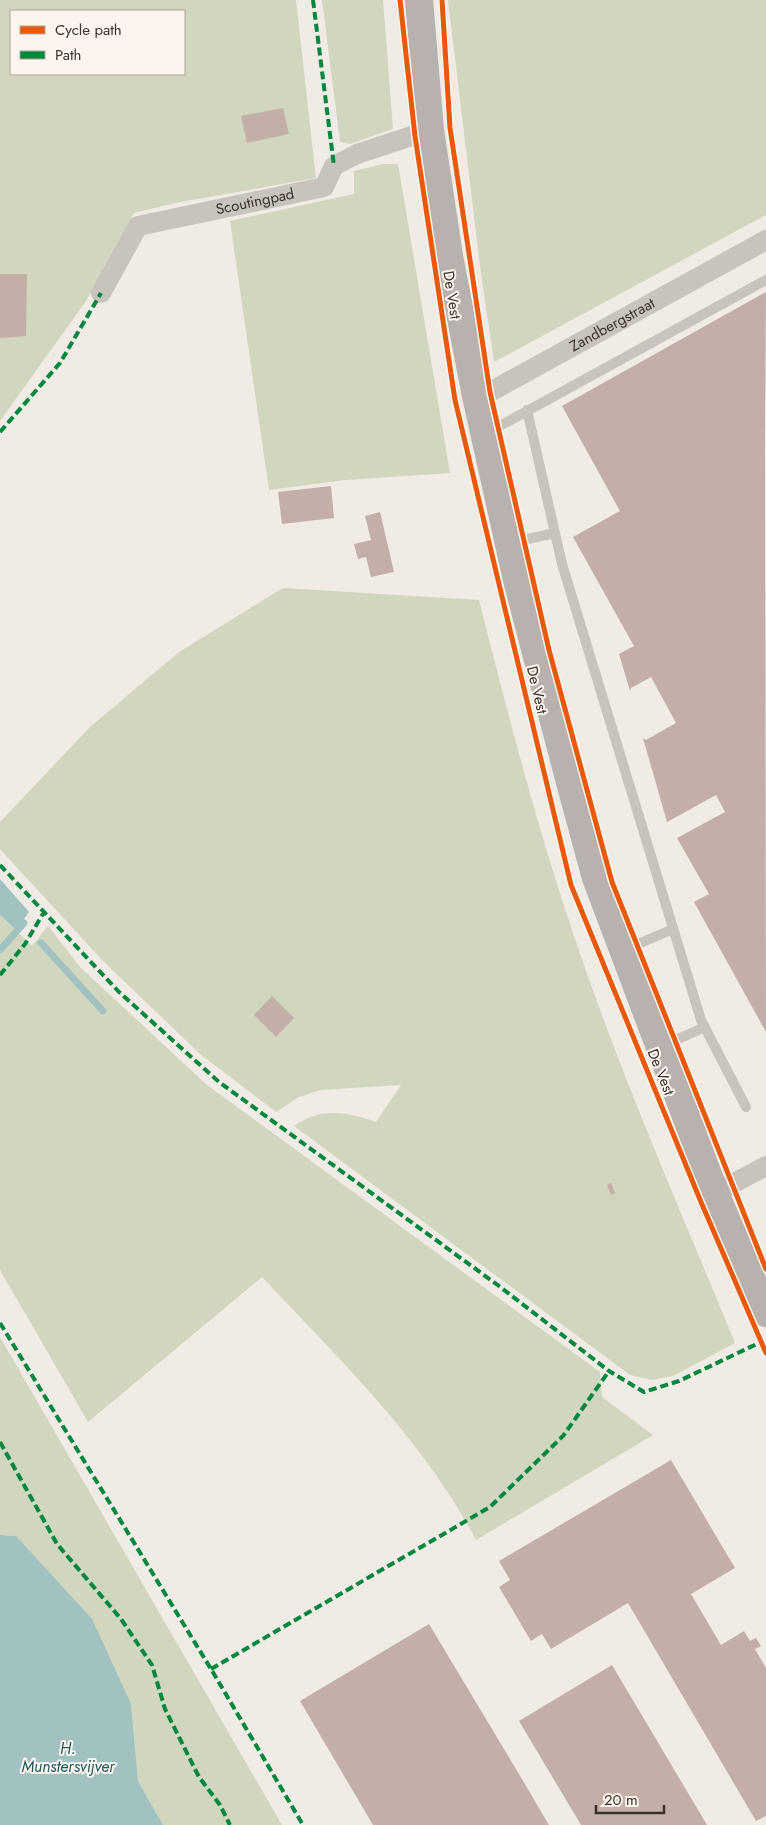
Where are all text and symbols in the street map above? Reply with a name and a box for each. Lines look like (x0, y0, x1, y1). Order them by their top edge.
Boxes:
legend (10, 10, 185, 75)
text: Cycle path (55, 19, 122, 41)
text: Path (55, 44, 81, 66)
street label: Scoutingpad (214, 183, 296, 220)
street label: De Vest (437, 269, 467, 321)
street label: Zandbergstraat (565, 292, 659, 357)
street label: De Vest (521, 664, 553, 716)
street label: De Vest (642, 1045, 680, 1099)
water label: H. Munstersvijver (21, 1737, 116, 1778)
scale bar (596, 1782, 664, 1814)
text: 20 m (604, 1789, 638, 1811)

